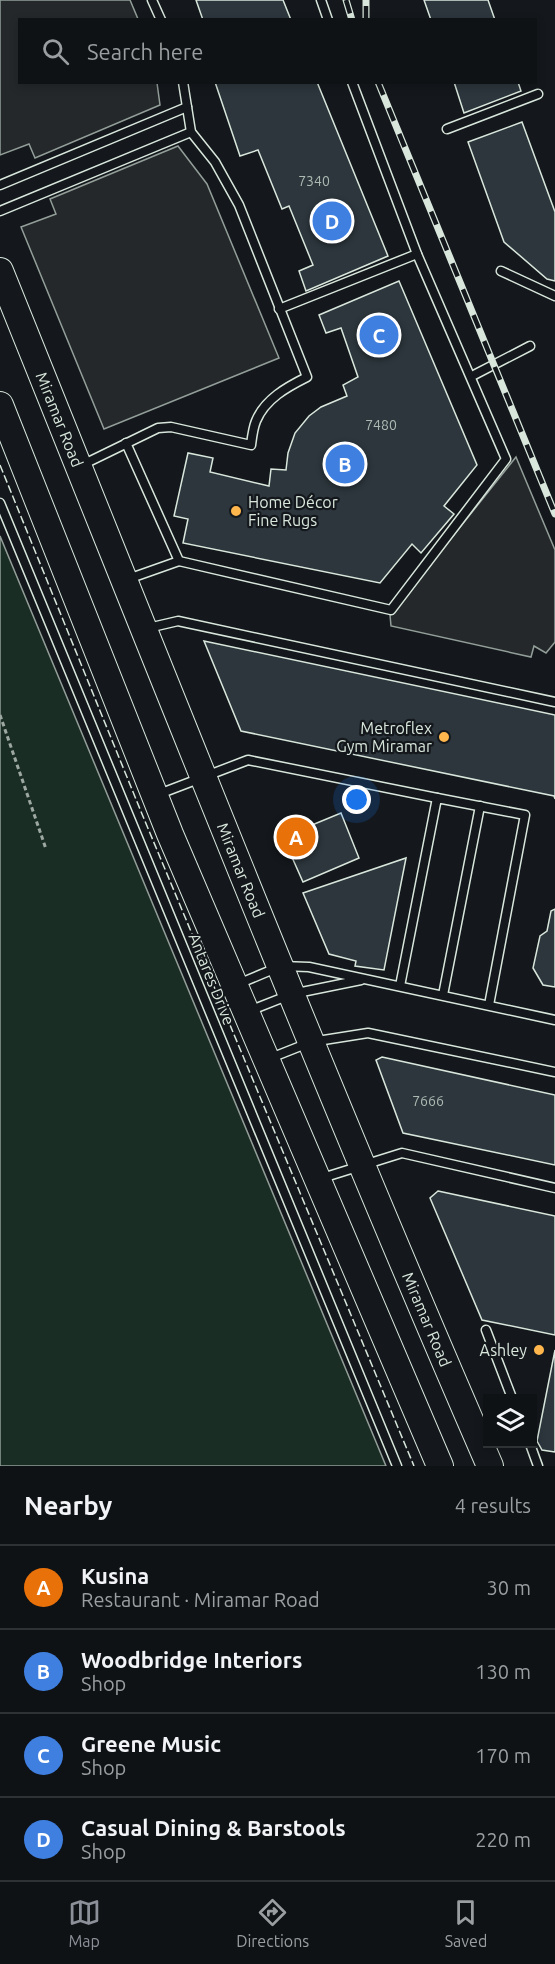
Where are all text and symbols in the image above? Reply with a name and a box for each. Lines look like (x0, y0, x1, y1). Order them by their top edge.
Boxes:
search box (18, 18, 537, 84)
icon: search (39, 35, 72, 68)
text: Search here (87, 39, 203, 64)
house number: 7340 (298, 173, 330, 189)
pin: D (312, 198, 352, 244)
pin: C (360, 312, 398, 358)
street label: Miramar Road (33, 369, 87, 470)
house number: 7480 (365, 417, 397, 433)
pin: B (326, 442, 364, 486)
place label: Home Décor Fine Rugs (248, 493, 338, 529)
marker: Home Décor Fine Rugs (229, 504, 243, 518)
place label: Metroflex Gym Miramar (336, 719, 432, 755)
marker: Metroflex Gym Miramar (437, 730, 451, 744)
your location (342, 785, 371, 814)
pin: A (276, 814, 316, 860)
street label: Miramar Road (214, 820, 268, 920)
street label: Antares Drive (185, 931, 239, 1027)
house number: 7666 (412, 1093, 444, 1109)
street label: Miramar Road (399, 1269, 455, 1369)
place label: Ashley (480, 1341, 527, 1359)
marker: Ashley (532, 1343, 546, 1357)
map controls (483, 1394, 537, 1448)
button: layers (483, 1394, 537, 1448)
text: Nearby (24, 1491, 112, 1520)
text: 4 results (455, 1494, 531, 1517)
text: Kusina (81, 1563, 149, 1588)
text: A (36, 1576, 51, 1599)
text: 30 m (487, 1576, 531, 1599)
text: Restaurant · Miramar Road (81, 1588, 320, 1611)
text: Woodbridge Interiors (81, 1647, 302, 1672)
text: B (37, 1660, 50, 1683)
text: 130 m (475, 1660, 531, 1683)
text: Shop (81, 1672, 126, 1695)
text: Greene Music (81, 1731, 221, 1756)
text: C (37, 1744, 50, 1767)
text: 170 m (475, 1744, 531, 1767)
text: Shop (81, 1756, 126, 1779)
text: Casual Dining & Barstools (81, 1815, 346, 1840)
text: D (36, 1828, 51, 1851)
text: 220 m (475, 1828, 531, 1851)
text: Shop (81, 1840, 126, 1863)
tab: Map (68, 1896, 101, 1950)
tab: Directions (236, 1896, 309, 1950)
tab: Saved (445, 1896, 487, 1950)

